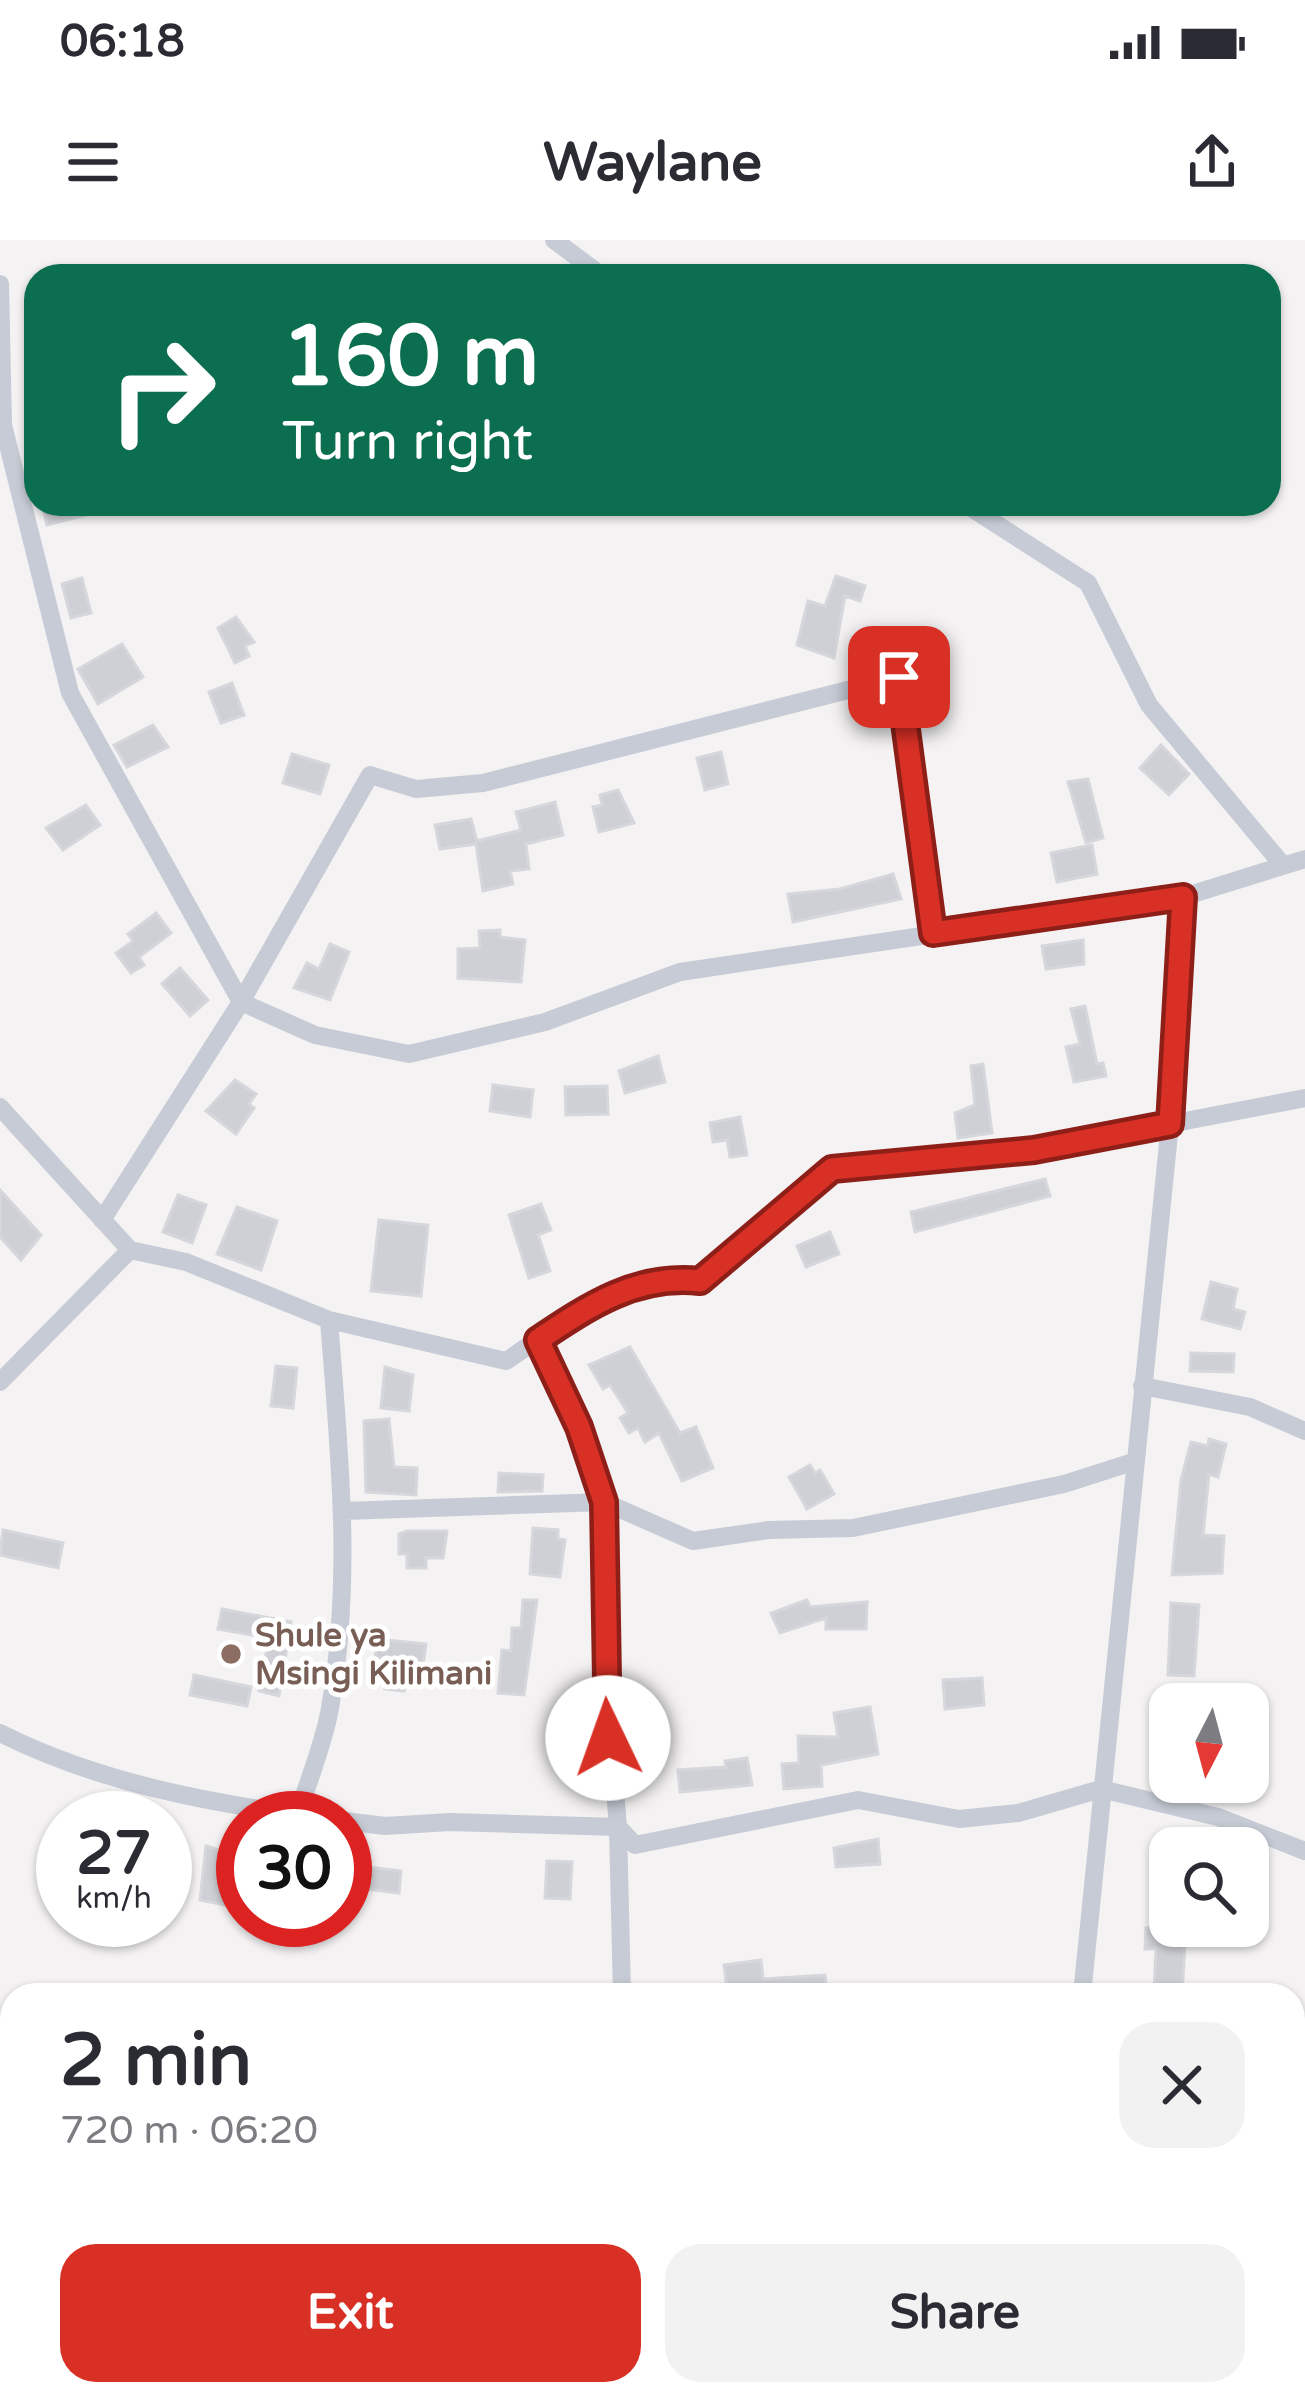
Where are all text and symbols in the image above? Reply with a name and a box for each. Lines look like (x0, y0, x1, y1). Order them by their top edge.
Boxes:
text: 06:18 (60, 15, 185, 69)
icon: menu (60, 129, 126, 195)
icon: share (1179, 129, 1245, 195)
text: Waylane (543, 130, 762, 195)
text: 160 m (282, 307, 539, 408)
icon: right (84, 312, 240, 468)
text: Turn right (282, 409, 533, 474)
pin (848, 626, 950, 728)
icon: arrive (866, 644, 932, 710)
place label: Shule ya Msingi Kilimani (255, 1616, 492, 1693)
marker: Shule ya Msingi Kilimani (218, 1641, 244, 1667)
position arrow (545, 1675, 671, 1801)
north arrow (1149, 1683, 1269, 1803)
map controls (1149, 1683, 1269, 1947)
speed limit sign: 30 (216, 1791, 372, 1947)
text: 27 (76, 1818, 152, 1890)
button: search (1149, 1827, 1269, 1947)
text: km/h (76, 1880, 152, 1917)
text: 2 min (60, 2018, 252, 2105)
button: close (1119, 2022, 1245, 2148)
text: 720 m · 06:20 (60, 2107, 318, 2154)
button: Exit (60, 2244, 641, 2382)
button: Share (665, 2244, 1245, 2382)

